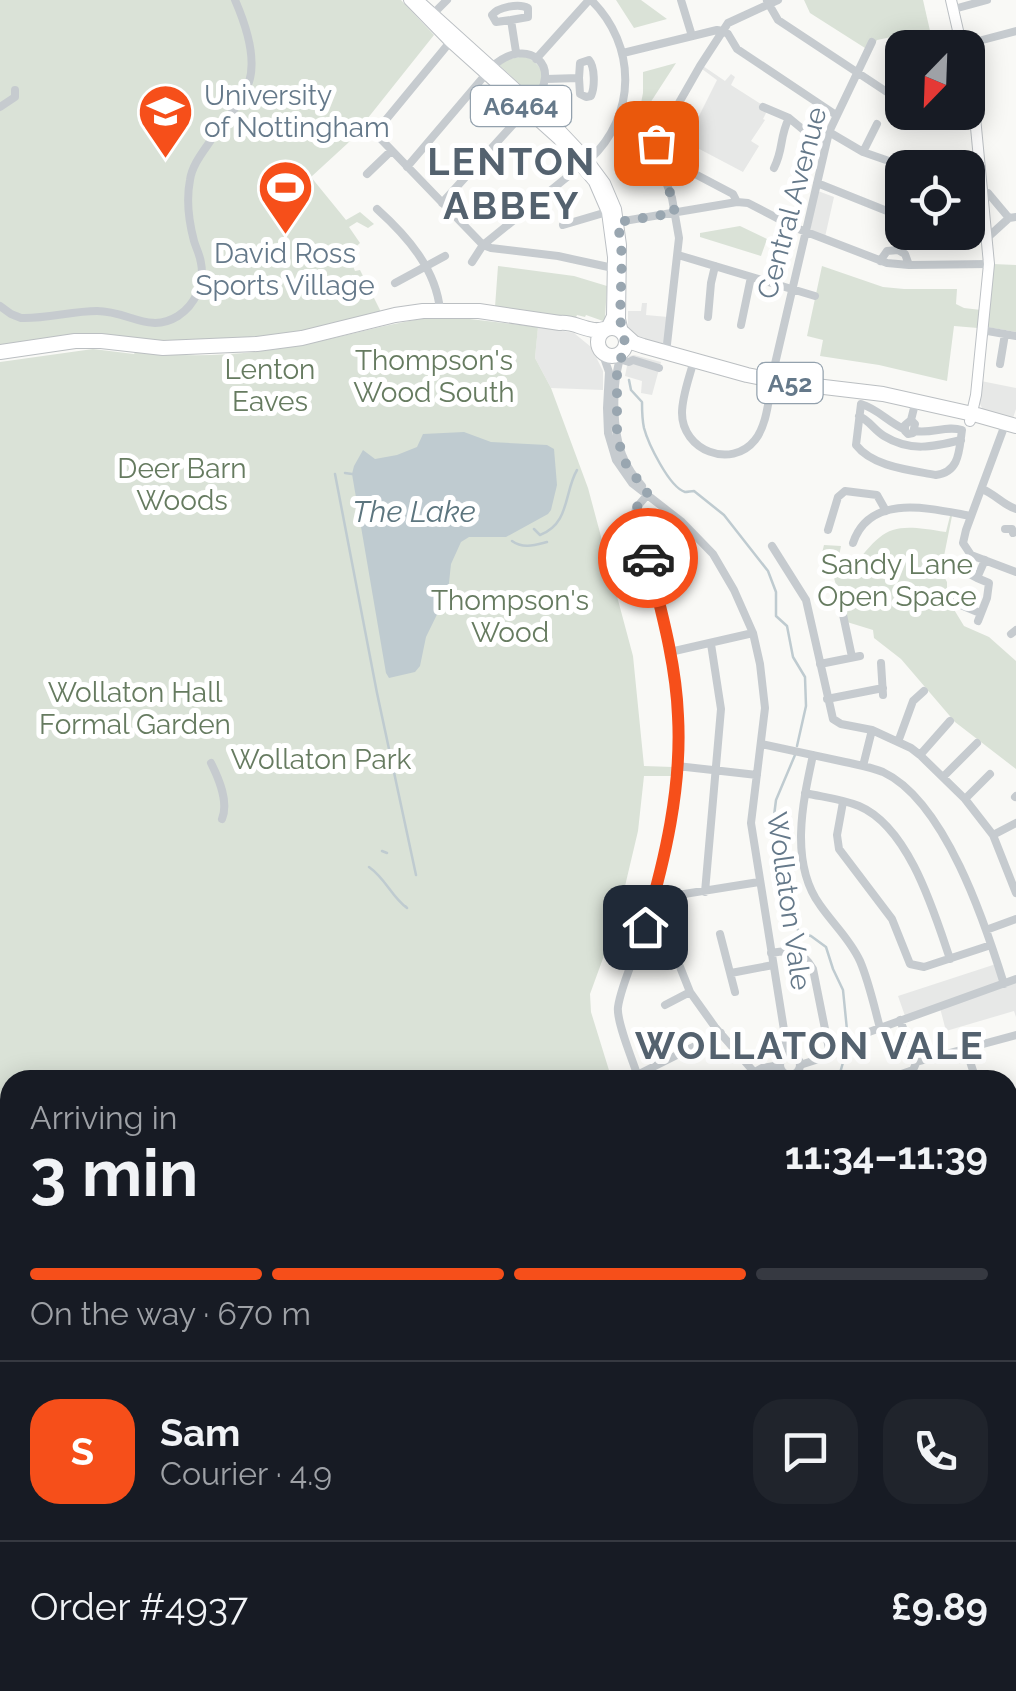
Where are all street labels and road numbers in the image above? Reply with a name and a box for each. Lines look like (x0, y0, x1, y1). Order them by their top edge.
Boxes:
road number: A6464 (471, 86, 571, 126)
street label: Central Avenue (750, 103, 834, 303)
road number: A52 (758, 363, 822, 403)
street label: Wollaton Vale (760, 810, 818, 992)

